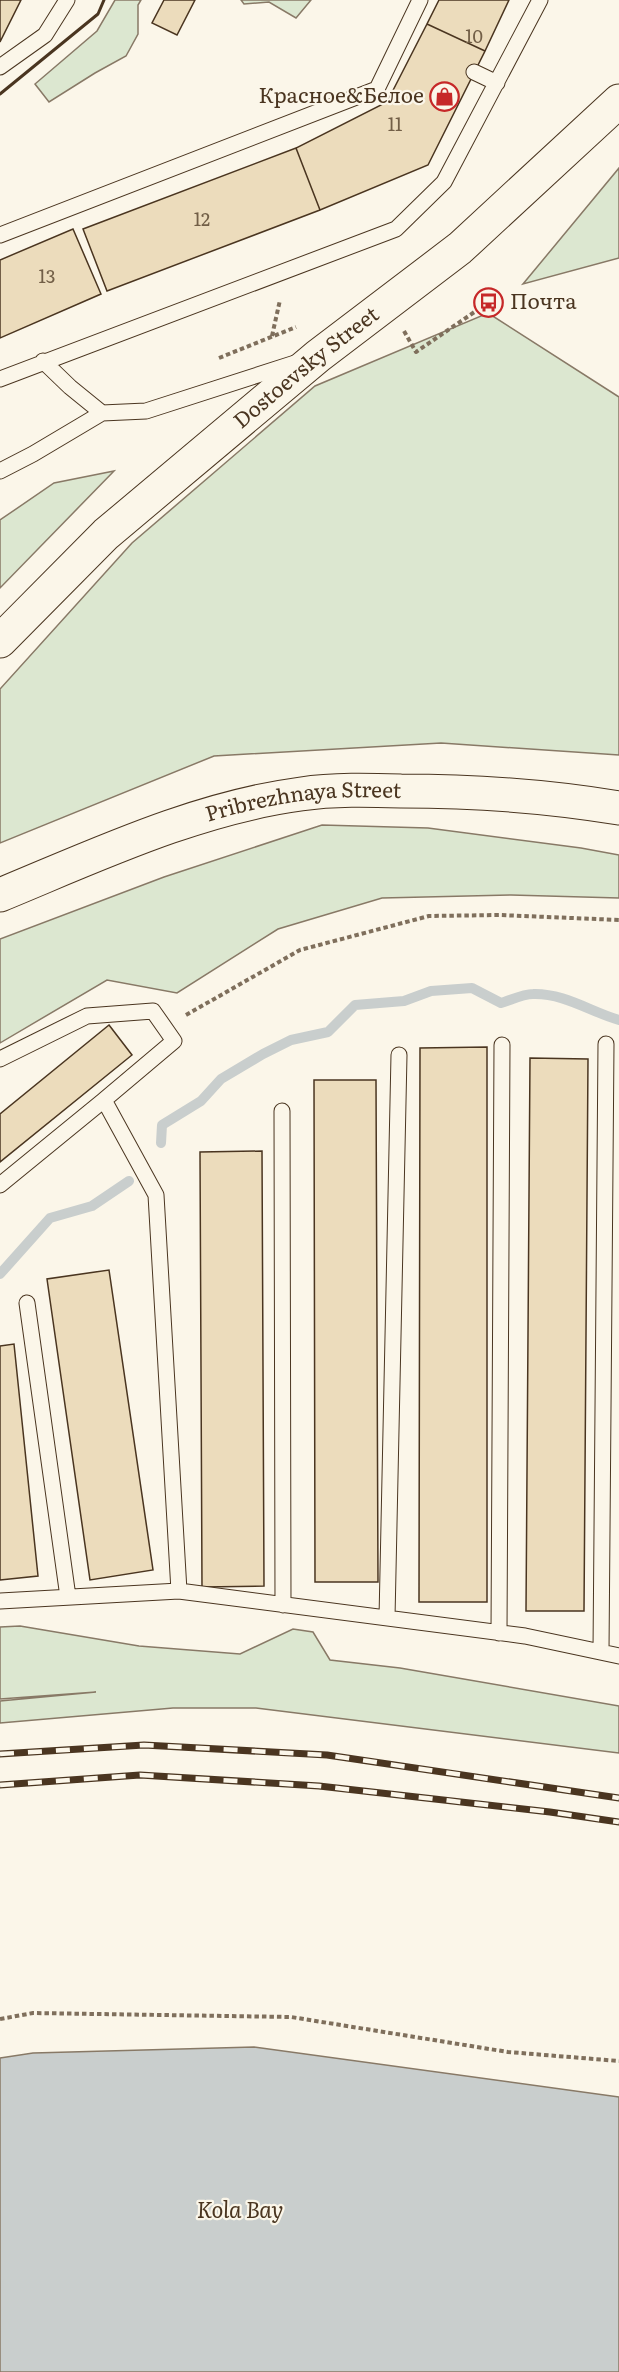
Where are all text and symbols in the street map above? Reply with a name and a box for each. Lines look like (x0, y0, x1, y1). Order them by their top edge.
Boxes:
house number: 10 (465, 22, 483, 49)
place label: Красное&Белое (258, 78, 424, 109)
shop icon: Красное&Белое (429, 80, 461, 112)
house number: 11 (388, 110, 402, 137)
house number: 12 (194, 205, 210, 232)
house number: 13 (38, 262, 56, 289)
place label: Почта (510, 284, 577, 315)
bus stop icon: Почта (473, 286, 505, 318)
street label: Dostoevsky Street (225, 297, 385, 434)
street label: Pribrezhnaya Street (201, 772, 402, 827)
water label: Kola Bay (197, 2192, 283, 2225)

